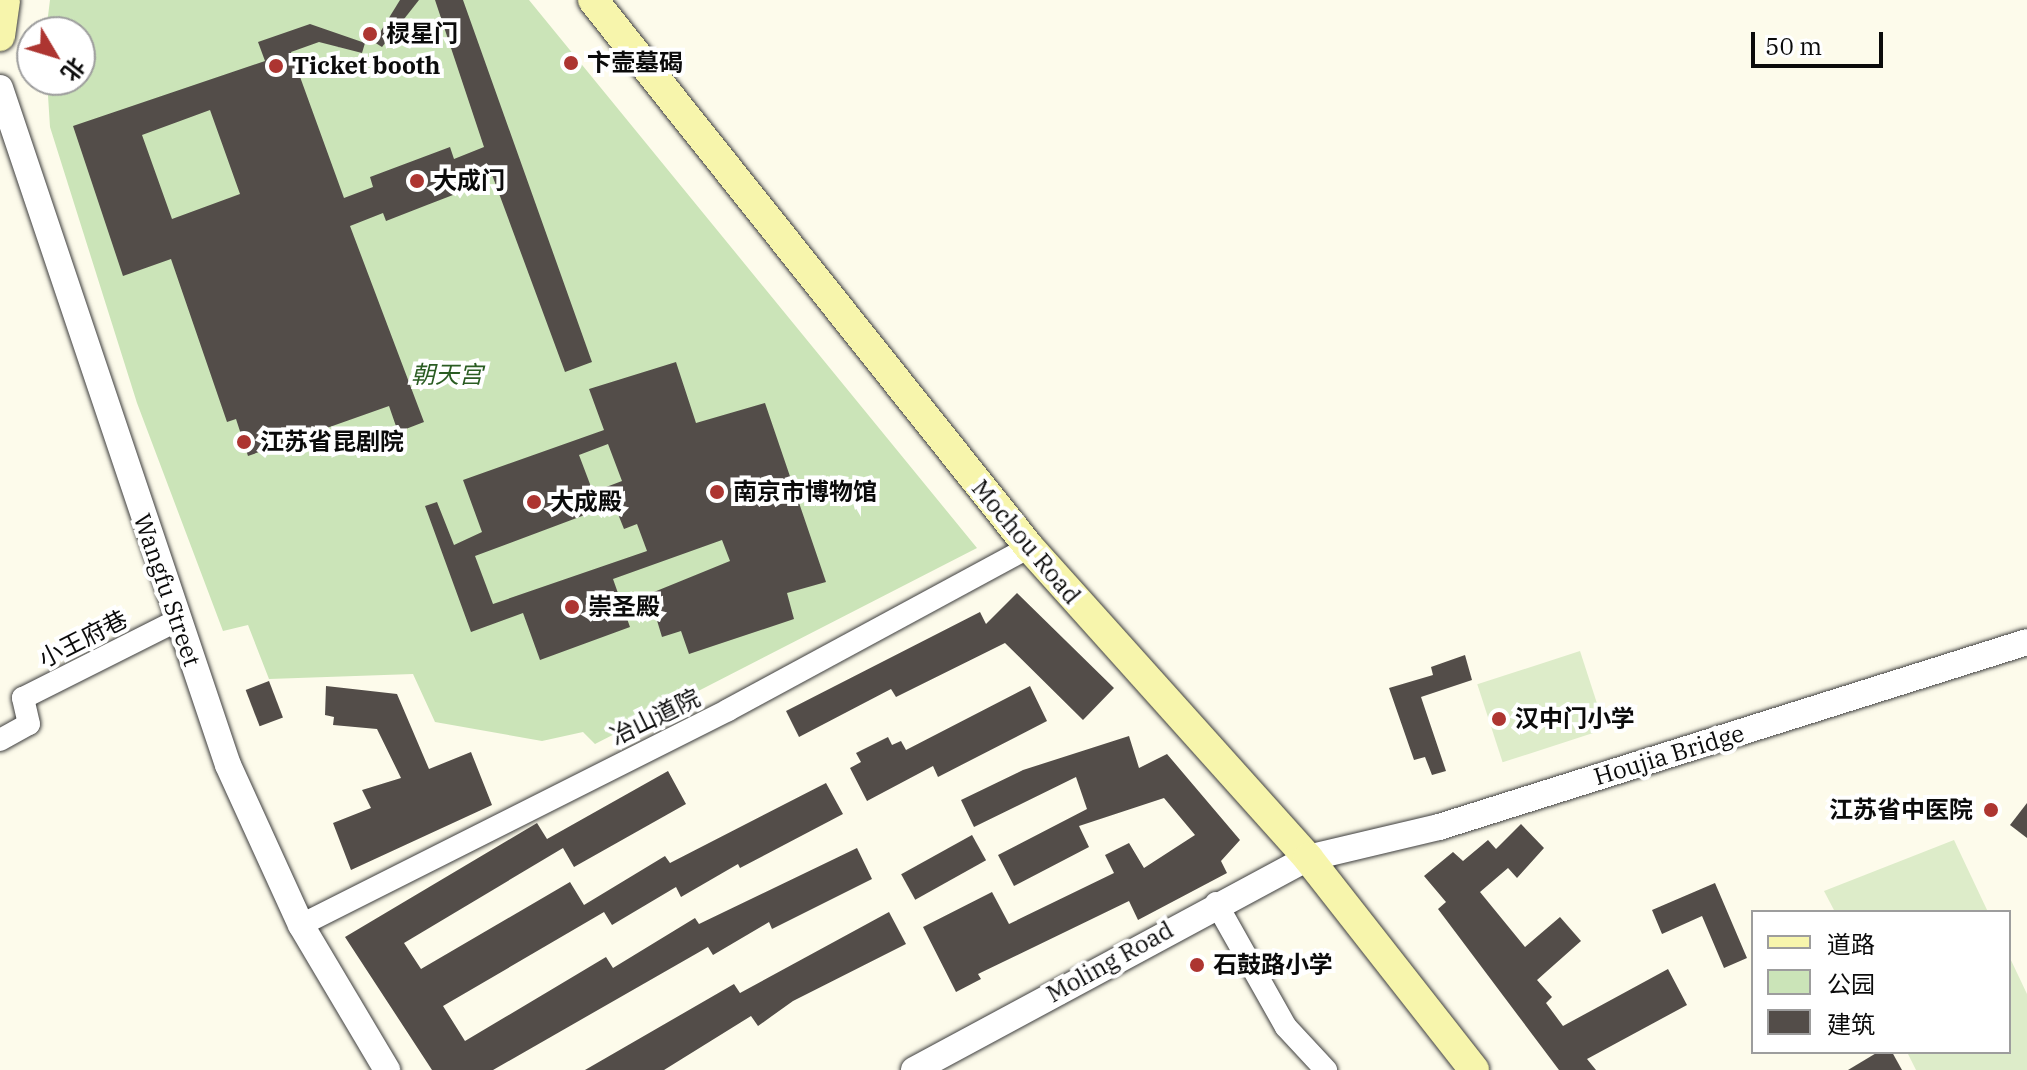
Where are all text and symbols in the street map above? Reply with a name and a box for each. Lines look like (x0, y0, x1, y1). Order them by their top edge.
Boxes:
north arrow (16, 16, 96, 96)
scale bar (1755, 16, 1887, 66)
place label: 棂星门 (386, 20, 458, 48)
marker: 棂星门 (361, 25, 379, 43)
text: 50 m (1765, 30, 1822, 62)
place label: 卞壸墓碣 (587, 49, 683, 77)
text: 北 (56, 52, 92, 87)
place label: Ticket booth (292, 52, 440, 80)
marker: 卞壸墓碣 (562, 54, 580, 72)
marker: Ticket booth (267, 57, 285, 75)
place label: 大成门 (433, 167, 505, 195)
marker: 大成门 (408, 172, 426, 190)
park label: 朝天宫 (411, 361, 483, 389)
place label: 江苏省昆剧院 (260, 428, 404, 456)
marker: 江苏省昆剧院 (235, 433, 253, 451)
street label: Mochou Road (966, 474, 1086, 610)
place label: 南京市博物馆 (733, 478, 877, 506)
marker: 南京市博物馆 (708, 483, 726, 501)
place label: 大成殿 (550, 488, 622, 516)
marker: 大成殿 (525, 493, 543, 511)
street label: Wangfu Street (127, 510, 207, 670)
place label: 崇圣殿 (588, 593, 660, 621)
marker: 崇圣殿 (563, 598, 581, 616)
street label: 小王府巷 (34, 604, 132, 674)
street label: 冶山道院 (606, 683, 704, 751)
place label: 汉中门小学 (1515, 705, 1635, 733)
marker: 汉中门小学 (1490, 710, 1508, 728)
street label: Houjia Bridge (1590, 719, 1748, 791)
place label: 江苏省中医院 (1829, 796, 1973, 824)
marker: 江苏省中医院 (1980, 799, 2002, 821)
legend (1751, 910, 2011, 1054)
street label: Moling Road (1042, 915, 1178, 1009)
text: 道路 (1827, 928, 1875, 960)
place label: 石鼓路小学 (1213, 951, 1333, 979)
marker: 石鼓路小学 (1188, 956, 1206, 974)
text: 公园 (1827, 968, 1875, 1000)
text: 建筑 (1827, 1008, 1875, 1040)

